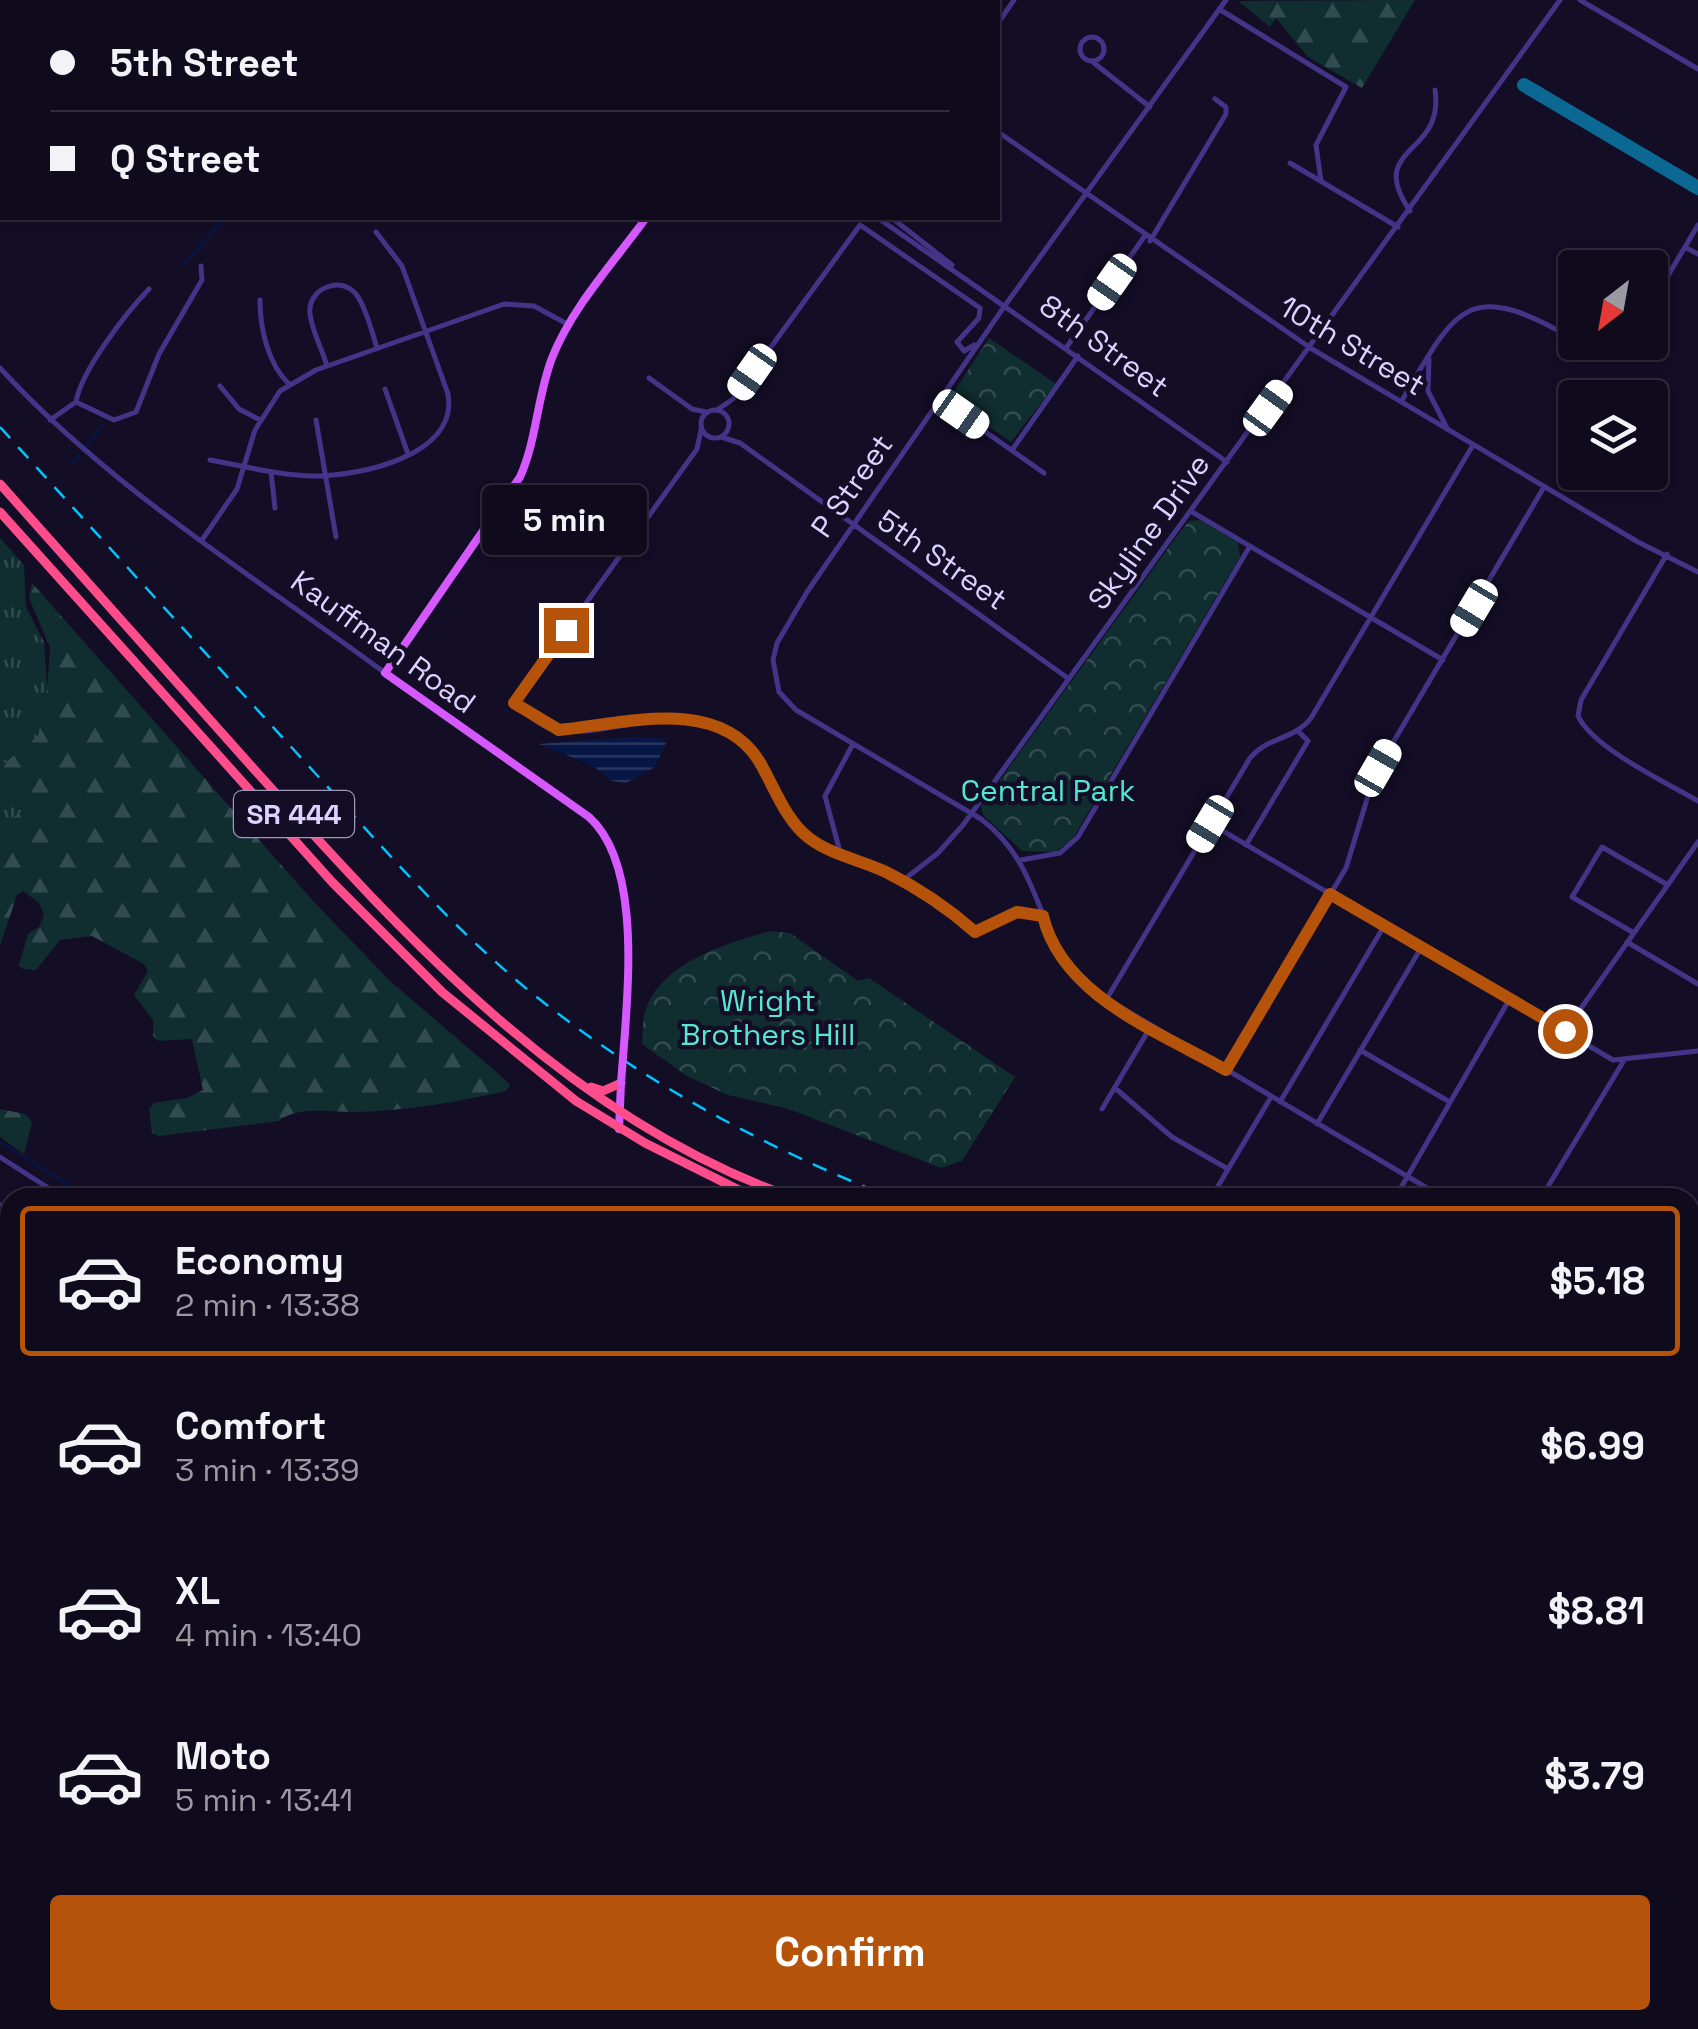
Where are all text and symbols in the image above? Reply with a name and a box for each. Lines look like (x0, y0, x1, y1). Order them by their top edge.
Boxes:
text: 5th Street (110, 39, 298, 87)
text: Q Street (110, 135, 261, 183)
car (1083, 249, 1141, 315)
north arrow (1558, 250, 1668, 360)
map controls (1558, 250, 1668, 490)
street label: 8th Street (1032, 286, 1177, 406)
street label: 10th Street (1272, 287, 1432, 404)
car (723, 339, 781, 405)
car (1238, 375, 1298, 441)
button: layers (1558, 380, 1668, 490)
car (928, 385, 994, 443)
street label: P Street (802, 426, 901, 545)
street label: Skyline Drive (1079, 446, 1218, 617)
callout: 5 min (484, 485, 648, 555)
text: 5 min (523, 500, 606, 540)
street label: 5th Street (870, 501, 1015, 618)
street label: Kauffman Road (283, 561, 483, 722)
car (1446, 575, 1502, 641)
route end (544, 608, 589, 653)
car (1350, 735, 1406, 801)
park label: Central Park (961, 771, 1135, 810)
road number: SR 444 (234, 791, 354, 837)
car (1182, 791, 1238, 857)
park label: Wright Brothers Hill (681, 981, 855, 1054)
route start (1543, 1009, 1588, 1054)
icon: car (55, 1236, 145, 1326)
text: Economy (175, 1237, 344, 1285)
text: $5.18 (1550, 1257, 1645, 1305)
text: 2 min · 13:38 (175, 1285, 360, 1325)
icon: car (55, 1401, 145, 1491)
text: Comfort (175, 1402, 326, 1450)
text: $6.99 (1540, 1422, 1645, 1470)
text: 3 min · 13:39 (175, 1450, 360, 1490)
icon: car (55, 1566, 145, 1656)
text: XL (175, 1567, 220, 1615)
text: $8.81 (1548, 1587, 1645, 1635)
text: 4 min · 13:40 (175, 1615, 362, 1655)
icon: car (55, 1731, 145, 1821)
text: Moto (175, 1732, 271, 1780)
text: $3.79 (1544, 1752, 1645, 1800)
text: 5 min · 13:41 (175, 1780, 353, 1820)
button: Confirm (50, 1895, 1650, 2010)

